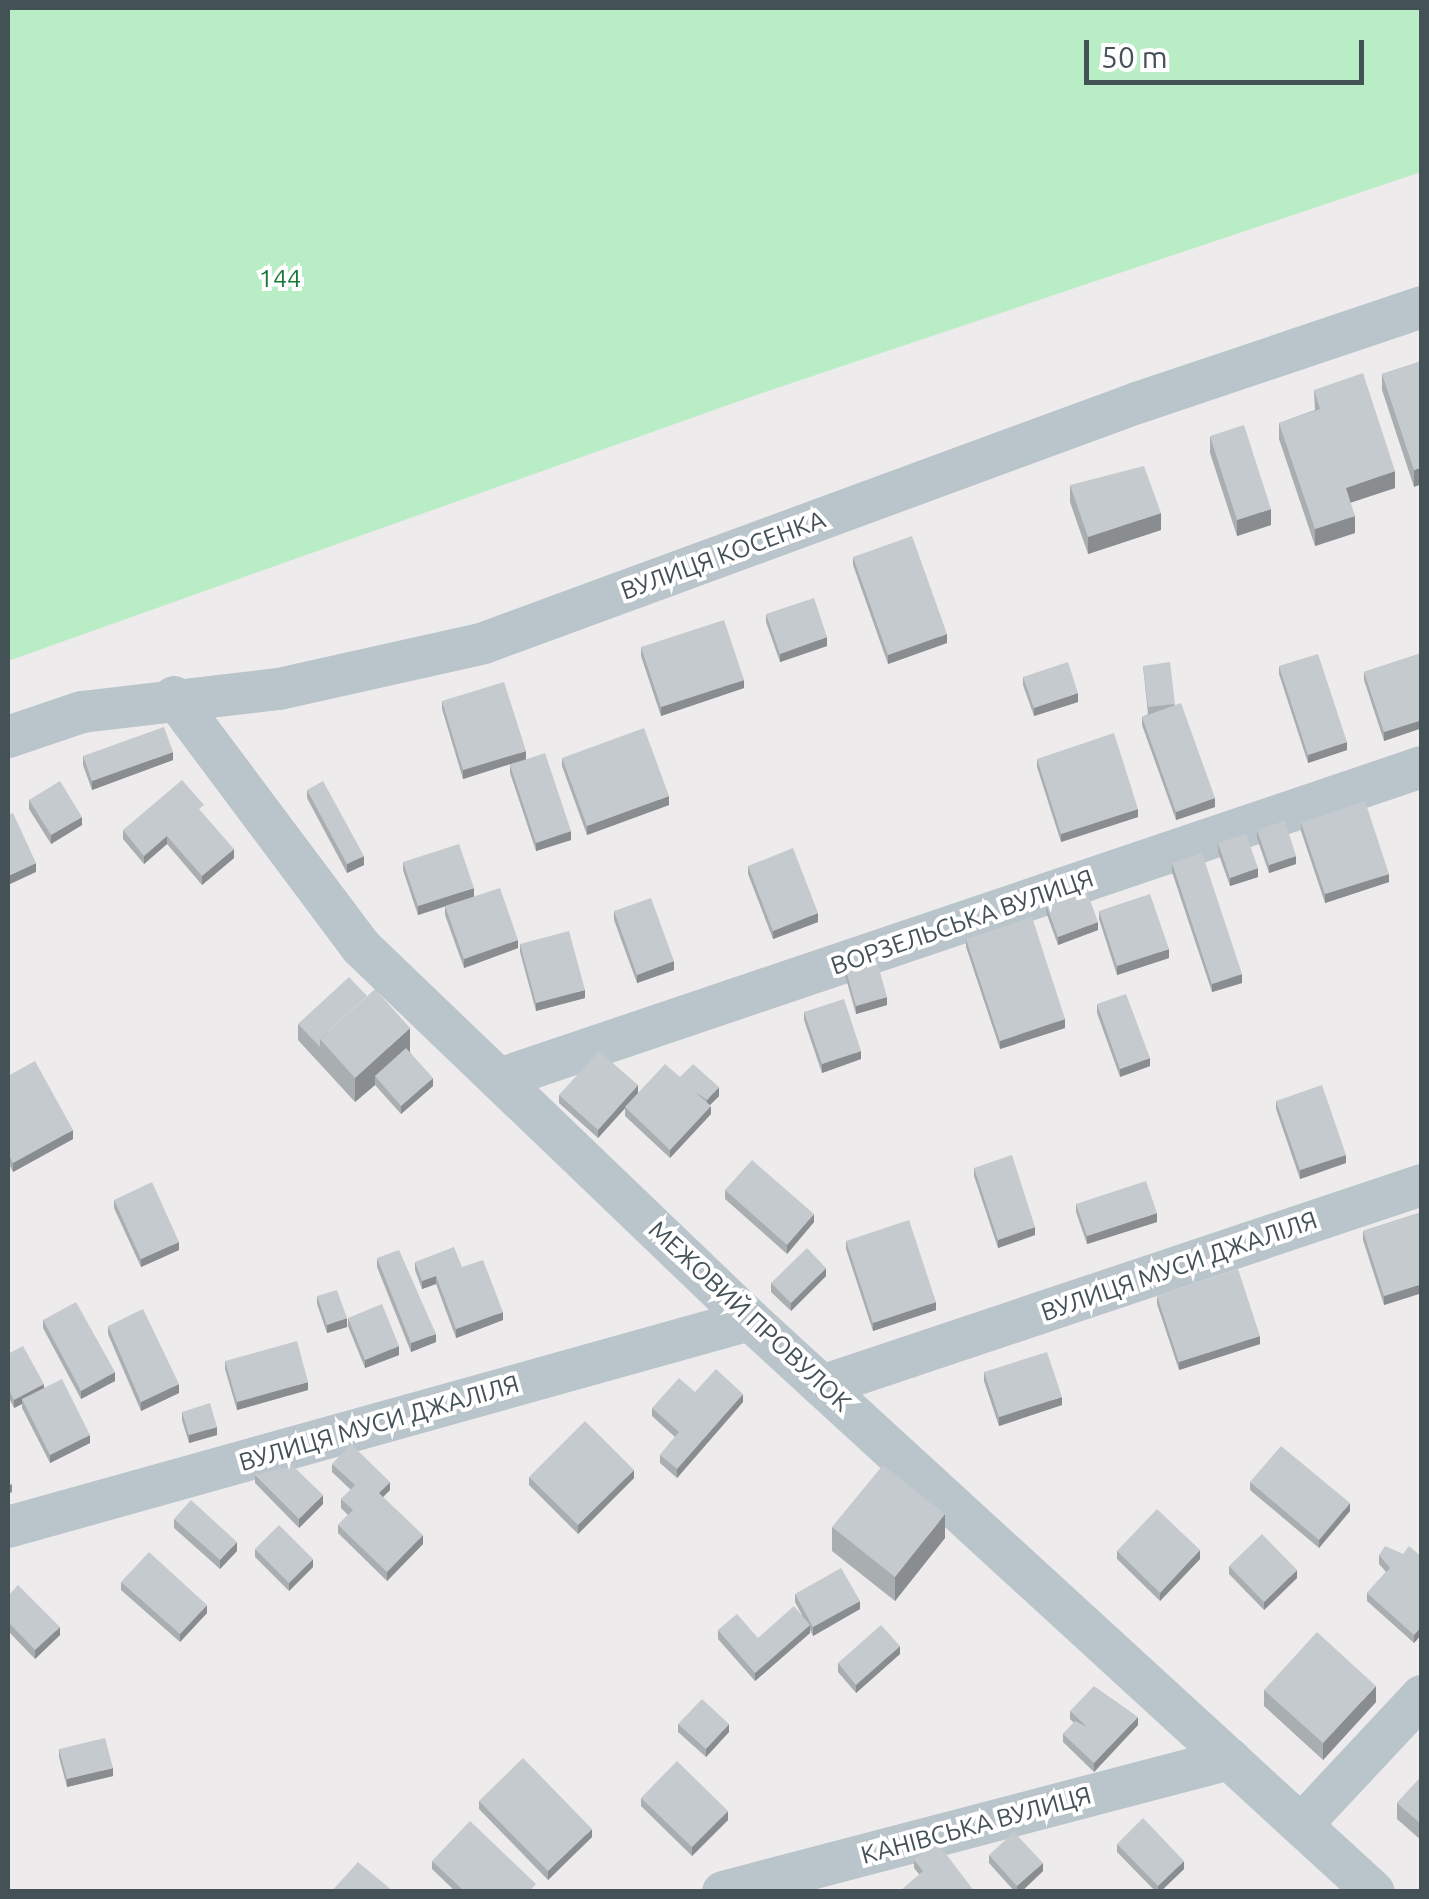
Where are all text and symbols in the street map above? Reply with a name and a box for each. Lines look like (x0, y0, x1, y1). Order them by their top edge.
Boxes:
scale bar (1089, 20, 1369, 82)
text: 50 m (1101, 40, 1168, 74)
park label: 144 (259, 263, 301, 293)
street label: ВУЛИЦЯ КОСЕНКА (617, 504, 829, 606)
street label: ВОРЗЕЛЬСЬКА ВУЛИЦЯ (827, 863, 1097, 981)
street label: ВУЛИЦЯ МУСИ ДЖАЛІЛЯ (1037, 1205, 1321, 1327)
street label: МЕЖОВИЙ ПРОВУЛОК (643, 1215, 857, 1417)
street label: ВУЛИЦЯ МУСИ ДЖАЛІЛЯ (235, 1369, 523, 1477)
street label: КАНІВСЬКА ВУЛИЦЯ (858, 1780, 1094, 1870)

